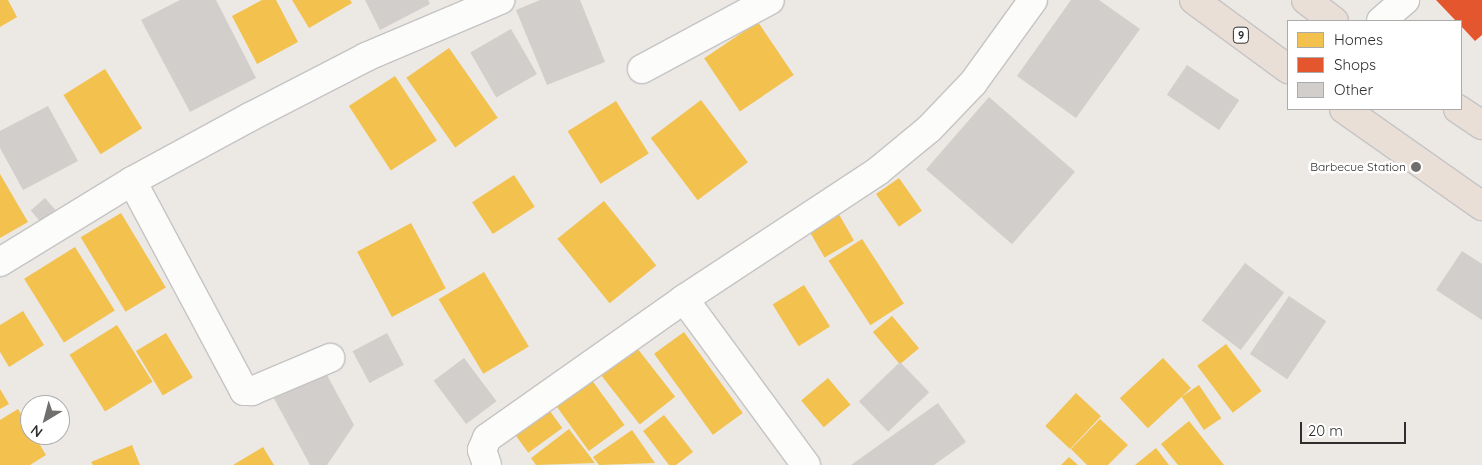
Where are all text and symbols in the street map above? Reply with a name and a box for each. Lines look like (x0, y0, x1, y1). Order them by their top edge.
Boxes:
legend (1287, 20, 1462, 110)
road number: 9 (1232, 26, 1250, 44)
text: Homes (1334, 30, 1383, 49)
text: Shops (1334, 55, 1376, 74)
text: Other (1334, 80, 1373, 99)
place label: Barbecue Station (1310, 160, 1406, 174)
marker: Barbecue Station (1410, 161, 1422, 173)
north arrow (20, 395, 70, 445)
scale bar (1302, 412, 1408, 444)
text: N (27, 421, 46, 441)
text: 20 m (1308, 421, 1343, 440)

